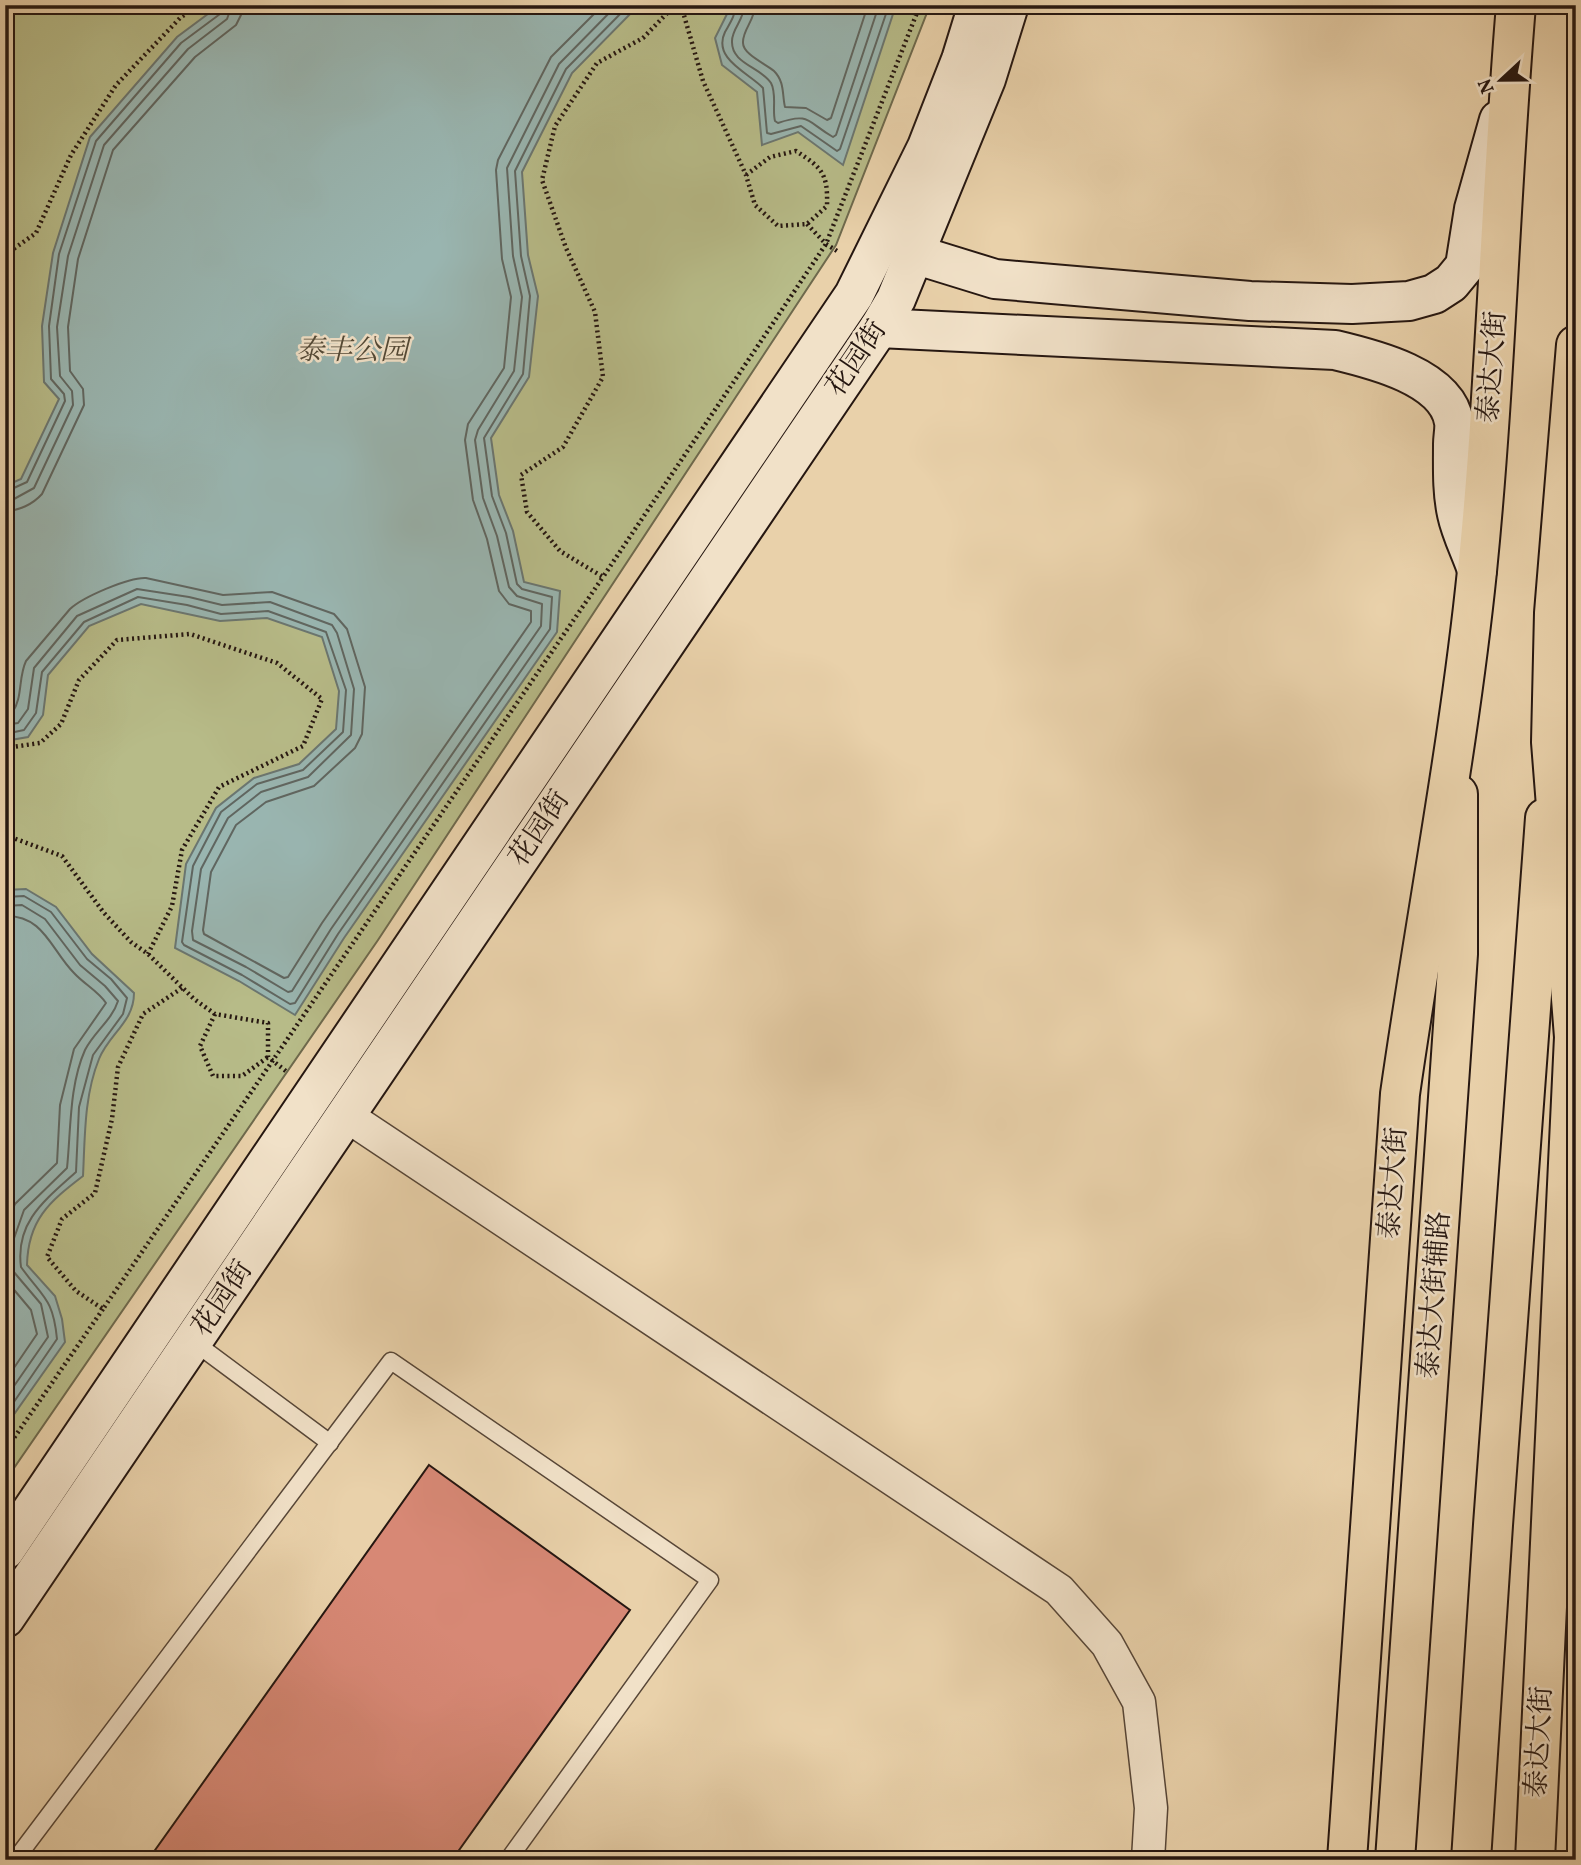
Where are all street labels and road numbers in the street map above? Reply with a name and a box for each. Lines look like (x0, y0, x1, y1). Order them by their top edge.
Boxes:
street label: 泰达大街 (1470, 310, 1516, 424)
street label: 花园街 (817, 313, 897, 405)
street label: 花园街 (500, 783, 580, 875)
street label: 泰达大街 (1371, 1126, 1417, 1240)
street label: 泰达大街辅路 (1410, 1210, 1460, 1380)
street label: 花园街 (183, 1253, 263, 1345)
street label: 泰达大街 (1518, 1685, 1562, 1799)

